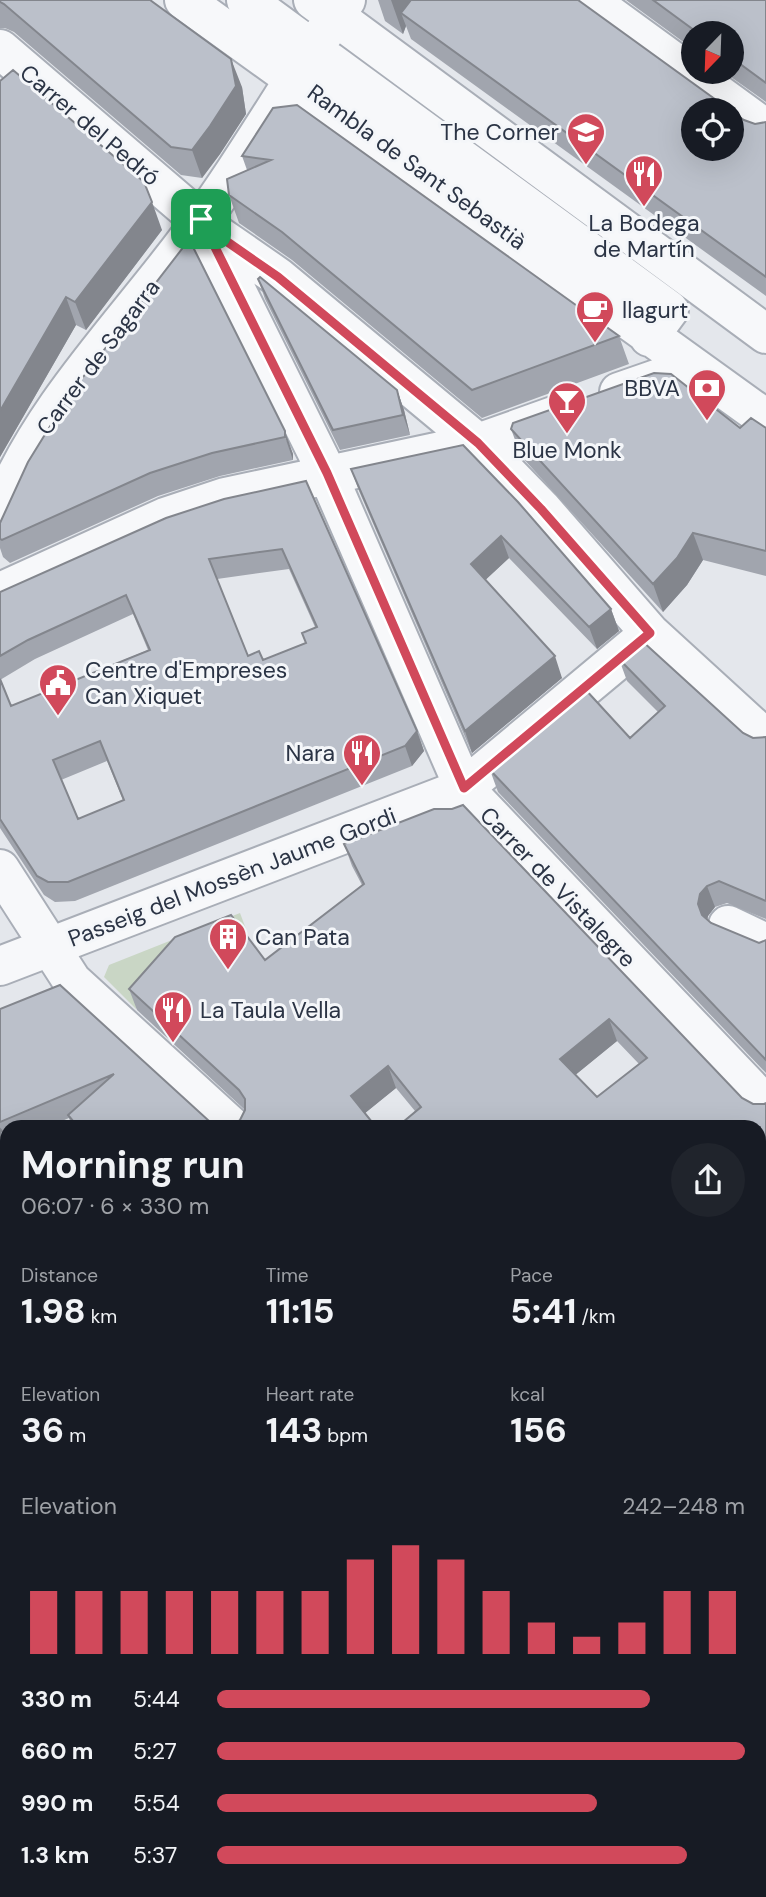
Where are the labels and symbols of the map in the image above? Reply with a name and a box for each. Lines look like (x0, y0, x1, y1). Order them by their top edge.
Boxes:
north arrow (681, 21, 744, 84)
street label: Carrer del Pedró (14, 58, 166, 192)
street label: Rambla de Sant Sebastià (302, 77, 532, 257)
school or university icon: The Corner (565, 111, 607, 166)
place label: The Corner (440, 117, 559, 147)
restaurant icon: La Bodega de Martín (623, 153, 665, 208)
pin (171, 189, 231, 249)
place label: La Bodega de Martín (588, 208, 700, 264)
street label: Carrer de Sagarra (30, 273, 166, 441)
cafe icon: llagurt (574, 289, 616, 344)
place label: llagurt (622, 295, 688, 325)
bank icon: BBVA (686, 367, 728, 422)
place label: BBVA (624, 373, 680, 403)
bar icon: Blue Monk (546, 380, 588, 435)
place label: Blue Monk (512, 435, 622, 465)
place label: Centre d'Empreses Can Xiquet (85, 655, 287, 711)
public building icon: Centre d'Empreses Can Xiquet (37, 662, 79, 717)
restaurant icon: Nara (341, 732, 383, 787)
place label: Nara (286, 738, 335, 768)
street label: Passeig del Mossèn Jaume Gordi (64, 800, 400, 954)
street label: Carrer de Vistalegre (473, 800, 643, 974)
building icon: Can Pata (207, 916, 249, 971)
place label: Can Pata (255, 922, 350, 952)
restaurant icon: La Taula Vella (152, 989, 194, 1044)
place label: La Taula Vella (200, 995, 341, 1025)

